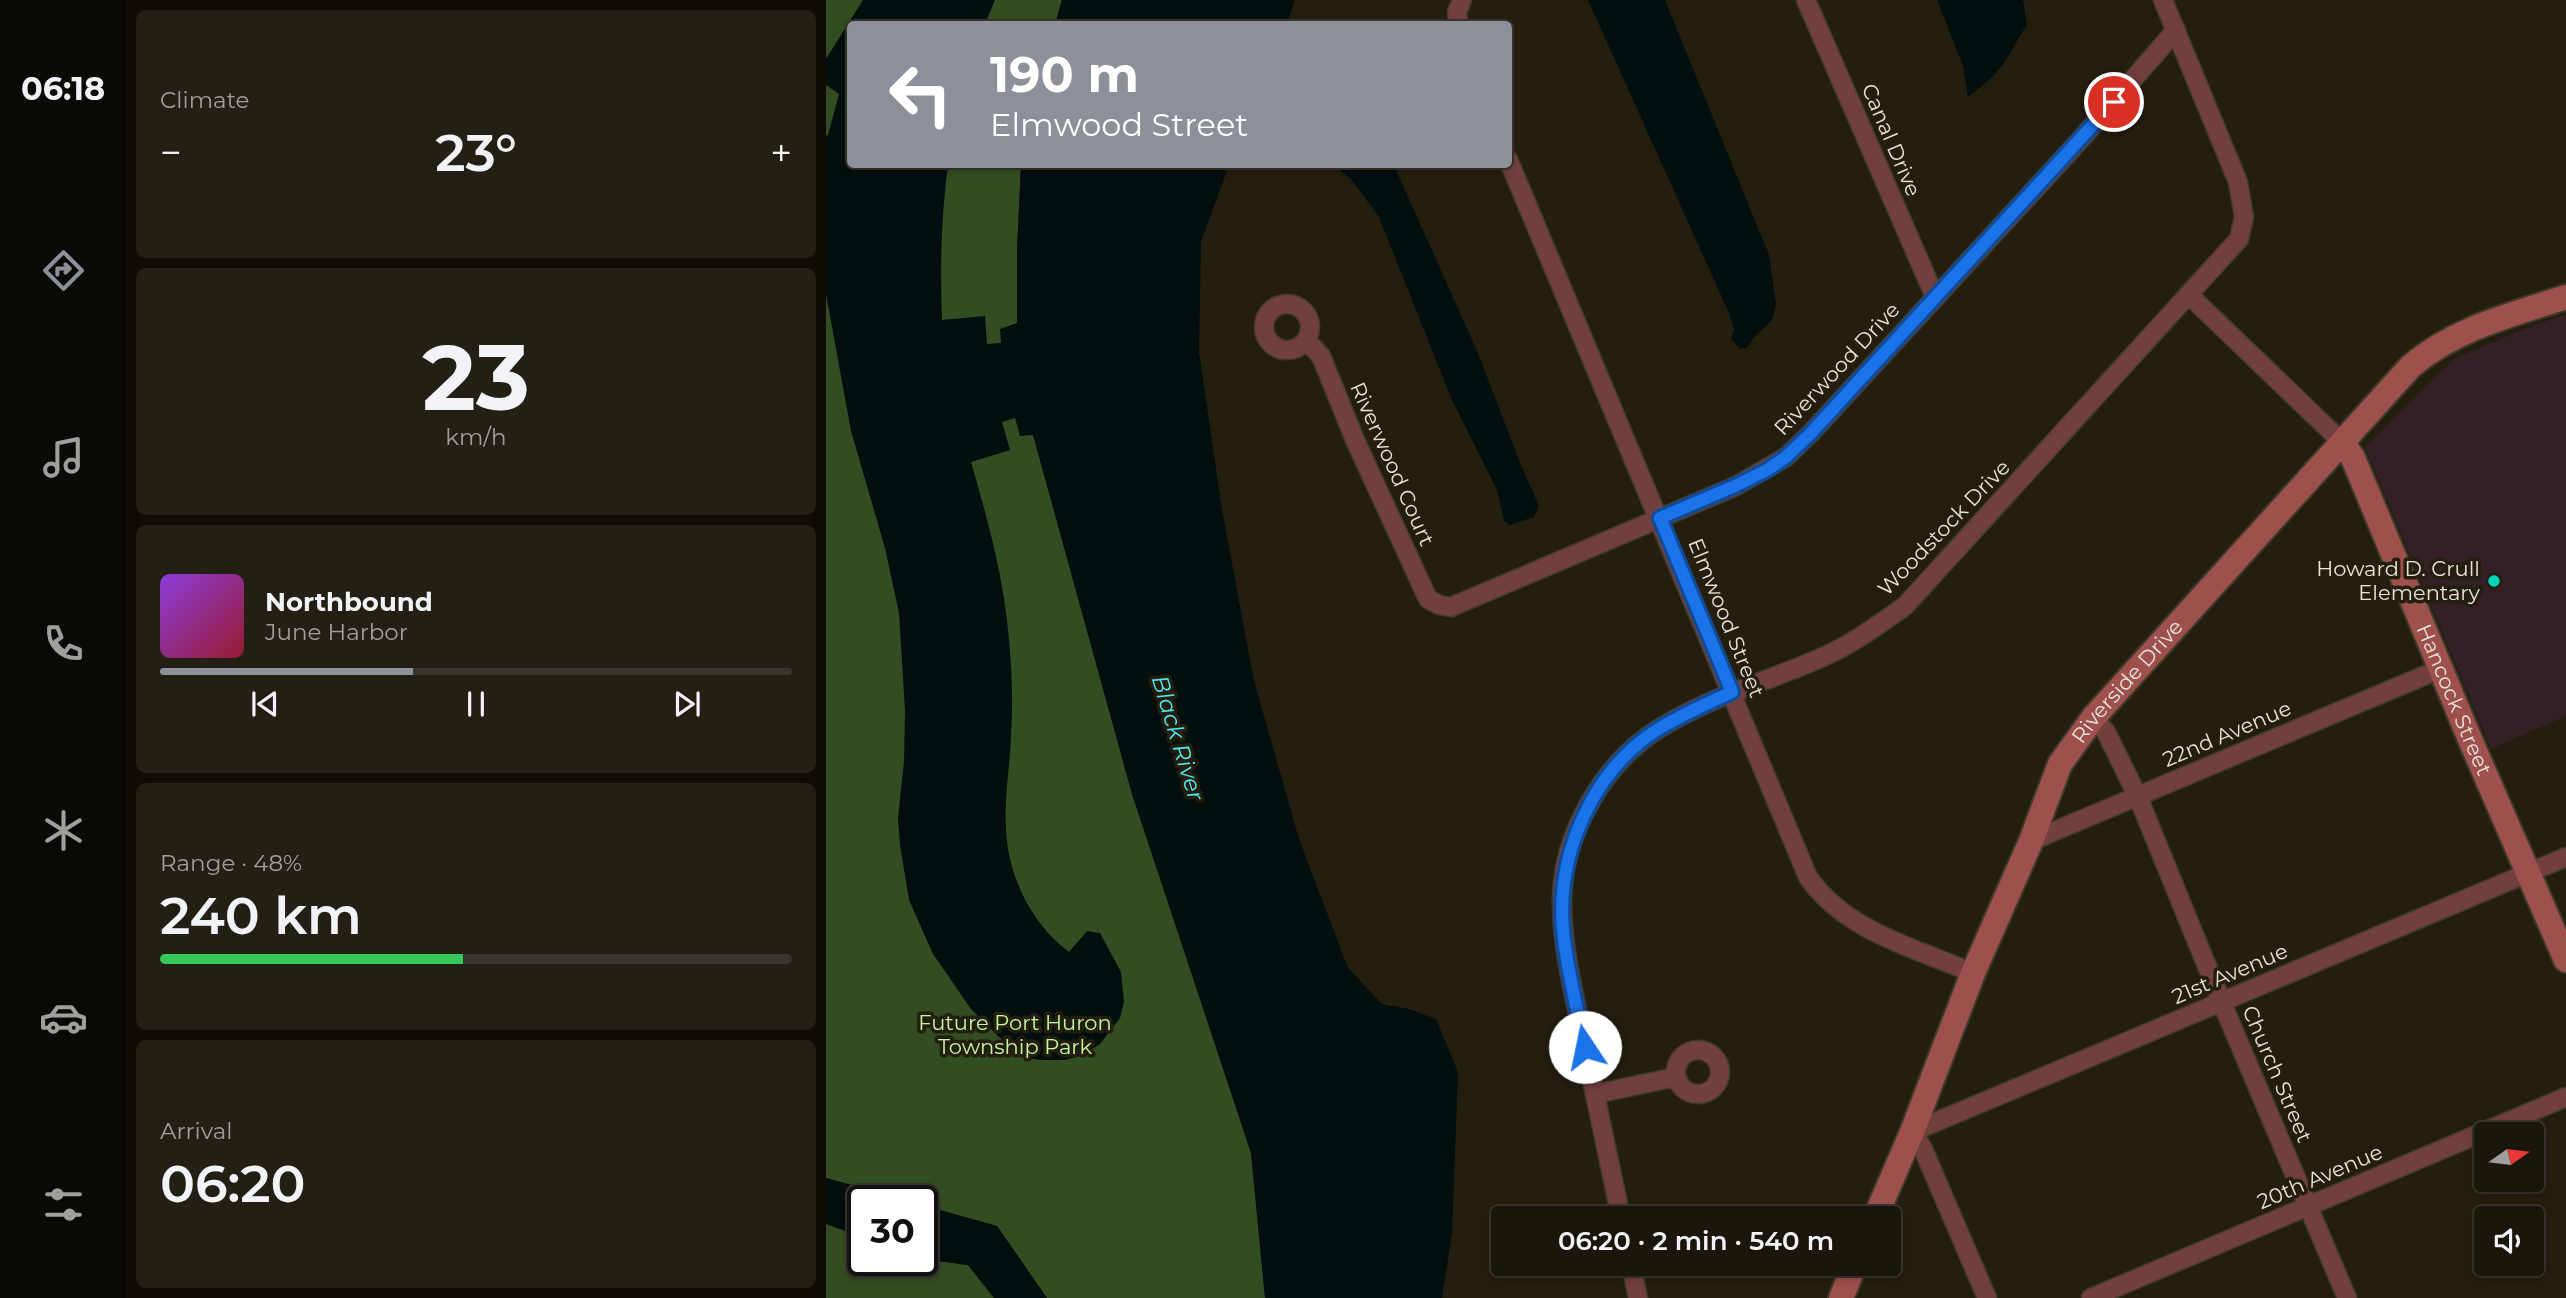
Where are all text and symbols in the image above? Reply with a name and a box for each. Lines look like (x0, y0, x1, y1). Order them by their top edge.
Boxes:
text: 190 m (990, 45, 1139, 104)
icon: left (875, 49, 966, 140)
text: 06:18 (21, 69, 105, 108)
pin (2084, 72, 2144, 132)
street label: Canal Drive (1857, 80, 1926, 200)
icon: arrive (2095, 83, 2133, 121)
text: Climate (160, 86, 249, 114)
text: Elmwood Street (990, 105, 1248, 144)
text: 23° (435, 121, 517, 184)
text: − (160, 129, 182, 176)
text: + (770, 129, 792, 176)
icon: directions (39, 246, 88, 295)
street label: Riverwood Drive (1769, 297, 1905, 440)
text: 23 (422, 322, 530, 433)
street label: Riverwood Court (1345, 378, 1440, 550)
text: km/h (445, 423, 507, 451)
icon: music (39, 433, 88, 482)
street label: Woodstock Drive (1872, 455, 2015, 601)
street label: Elmwood Street (1683, 535, 1770, 701)
place label: Howard D. Crull Elementary (2316, 556, 2481, 605)
marker: Howard D. Crull Elementary (2486, 573, 2502, 589)
text: Northbound (265, 586, 433, 618)
street label: Riverside Drive (2066, 614, 2188, 748)
text: June Harbor (265, 618, 408, 646)
icon: phone (39, 619, 88, 668)
street label: Hancock Street (2411, 620, 2497, 779)
water label: Black River (1146, 672, 1211, 805)
icon: previous (246, 685, 284, 723)
icon: pause (457, 685, 495, 723)
icon: next (668, 685, 706, 723)
street label: 22nd Avenue (2159, 695, 2295, 772)
icon: climate (39, 806, 88, 855)
text: Range · 48% (160, 849, 302, 877)
text: 240 km (160, 884, 362, 947)
street label: 21st Avenue (2168, 938, 2291, 1009)
icon: car (39, 993, 88, 1042)
street label: Church Street (2237, 1002, 2318, 1146)
park label: Future Port Huron Township Park (918, 1010, 1112, 1059)
position arrow (1548, 1010, 1622, 1084)
text: Arrival (160, 1117, 233, 1145)
north arrow (2474, 1122, 2544, 1192)
map controls (2474, 1122, 2544, 1276)
street label: 20th Avenue (2253, 1139, 2386, 1214)
text: 06:20 (160, 1152, 306, 1215)
icon: filters (39, 1180, 88, 1229)
speed limit sign: 30 (847, 1185, 938, 1276)
button: sound (2474, 1206, 2544, 1276)
text: 06:20 · 2 min · 540 m (1558, 1225, 1834, 1257)

